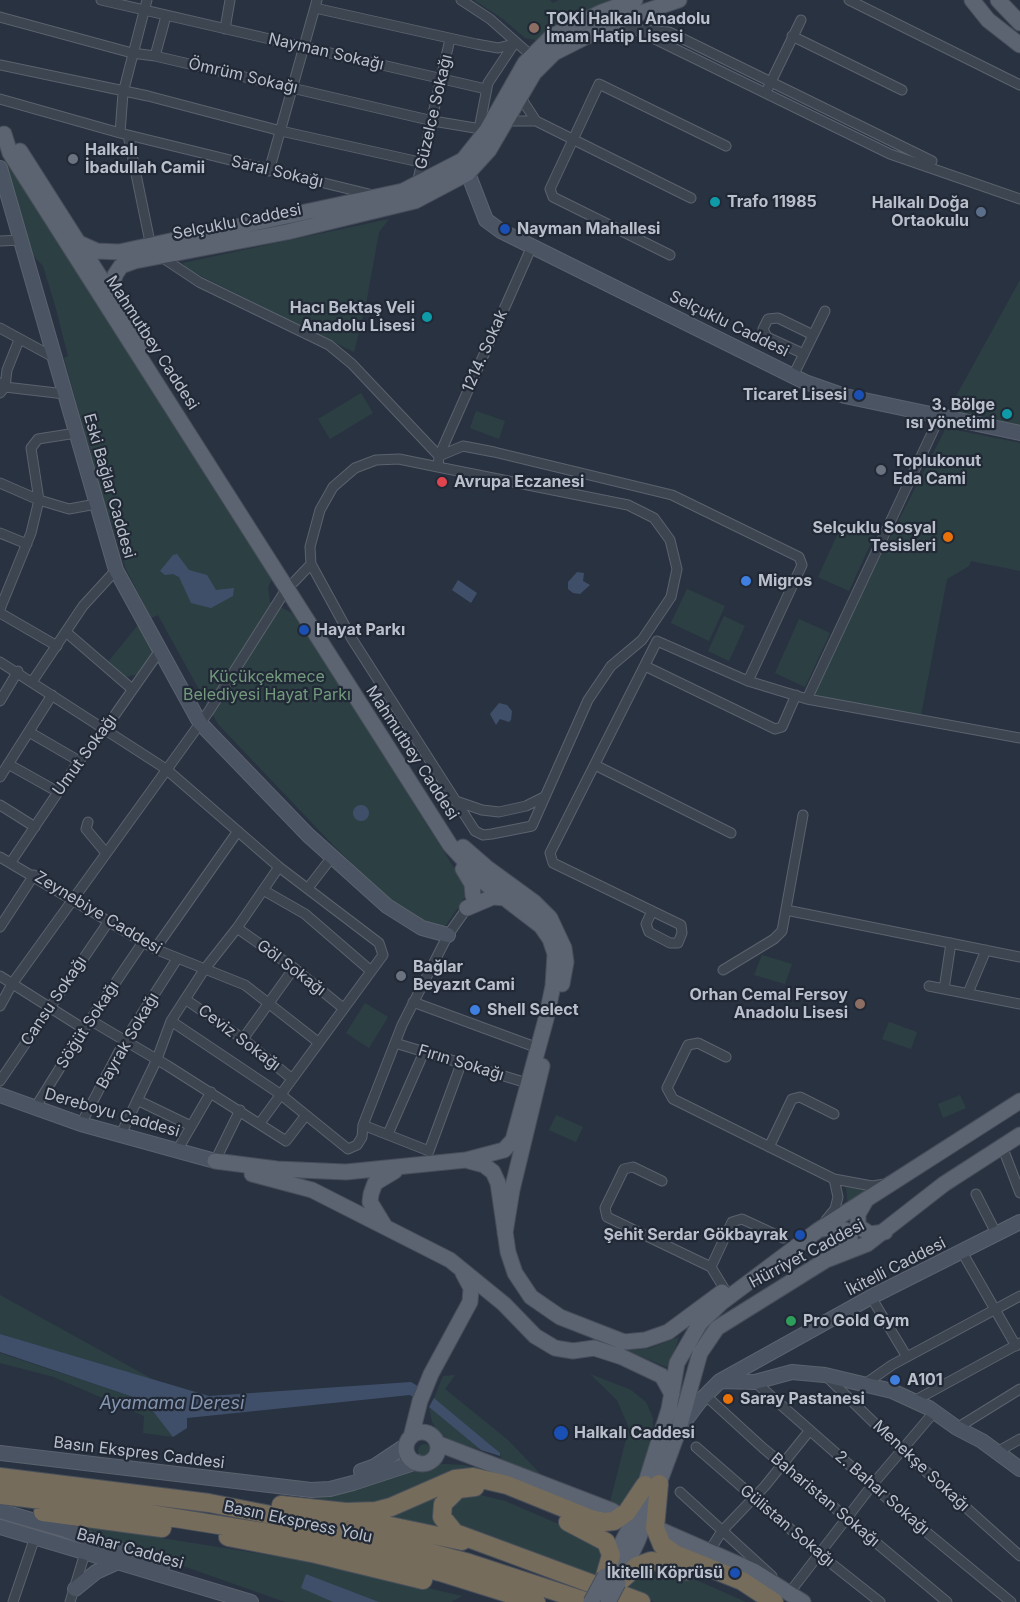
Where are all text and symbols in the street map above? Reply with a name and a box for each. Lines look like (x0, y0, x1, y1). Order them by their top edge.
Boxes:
place label: TOKİ Halkalı Anadolu İmam Hatip Lisesi (546, 9, 710, 47)
marker: TOKİ Halkalı Anadolu İmam Hatip Lisesi (527, 21, 541, 35)
street label: Nayman Sokağı (266, 29, 386, 75)
street label: Güzelce Sokağı (411, 53, 457, 171)
street label: Ömrüm Sokağı (186, 54, 300, 98)
place label: Halkalı İbadullah Camii (85, 140, 205, 178)
marker: Halkalı İbadullah Camii (66, 152, 80, 166)
street label: Saral Sokağı (229, 152, 325, 192)
place label: Trafo 11985 (727, 192, 817, 212)
place label: Halkalı Doğa Ortaokulu (872, 193, 969, 231)
marker: Trafo 11985 (708, 195, 722, 209)
street label: Selçuklu Caddesi (171, 200, 303, 244)
marker: Halkalı Doğa Ortaokulu (974, 205, 988, 219)
place label: Nayman Mahallesi (517, 219, 660, 239)
marker: Nayman Mahallesi (498, 222, 512, 236)
street label: Mahmutbey Caddesi (102, 272, 202, 414)
street label: Selçuklu Caddesi (666, 287, 792, 361)
place label: Hacı Bektaş Veli Anadolu Lisesi (290, 298, 415, 336)
street label: 1214. Sokak (458, 307, 512, 395)
marker: Hacı Bektaş Veli Anadolu Lisesi (420, 310, 434, 324)
place label: Ticaret Lisesi (743, 385, 847, 405)
marker: Ticaret Lisesi (852, 388, 866, 402)
place label: 3. Bölge ısı yönetimi (906, 395, 995, 433)
marker: 3. Bölge ısı yönetimi (1000, 407, 1014, 421)
street label: Eski Bağlar Caddesi (79, 411, 139, 561)
place label: Toplukonut Eda Cami (893, 451, 981, 489)
marker: Toplukonut Eda Cami (874, 463, 888, 477)
place label: Avrupa Eczanesi (454, 472, 584, 492)
marker: Avrupa Eczanesi (435, 475, 449, 489)
place label: Selçuklu Sosyal Tesisleri (813, 518, 936, 556)
marker: Selçuklu Sosyal Tesisleri (941, 530, 955, 544)
place label: Migros (758, 571, 812, 591)
marker: Migros (739, 574, 753, 588)
place label: Hayat Parkı (316, 620, 405, 640)
marker: Hayat Parkı (297, 623, 311, 637)
park label: Küçükçekmece Belediyesi Hayat Parkı (183, 667, 351, 705)
street label: Mahmutbey Caddesi (362, 682, 462, 824)
street label: Umut Sokağı (49, 710, 121, 800)
street label: Zeynebiye Caddesi (31, 867, 165, 959)
street label: Göl Sokağı (253, 936, 329, 1000)
street label: Cansu Sokağı (17, 953, 91, 1049)
place label: Bağlar Beyazıt Cami (413, 957, 515, 995)
marker: Bağlar Beyazıt Cami (394, 969, 408, 983)
street label: Söğüt Sokağı (53, 978, 123, 1072)
place label: Orhan Cemal Fersoy Anadolu Lisesi (689, 985, 848, 1023)
street label: Bayrak Sokağı (93, 990, 163, 1092)
marker: Orhan Cemal Fersoy Anadolu Lisesi (853, 997, 867, 1011)
place label: Shell Select (487, 1000, 579, 1020)
street label: Ceviz Sokağı (194, 1001, 284, 1075)
marker: Shell Select (468, 1003, 482, 1017)
street label: Fırın Sokağı (416, 1041, 506, 1085)
street label: Dereboyu Caddesi (42, 1084, 182, 1142)
street label: Hürriyet Caddesi (746, 1216, 868, 1292)
place label: Şehit Serdar Gökbayrak (603, 1225, 788, 1245)
marker: Şehit Serdar Gökbayrak (793, 1228, 807, 1242)
street label: İkitelli Caddesi (843, 1234, 949, 1300)
place label: Pro Gold Gym (803, 1311, 909, 1331)
marker: Pro Gold Gym (784, 1314, 798, 1328)
place label: A101 (907, 1370, 943, 1390)
marker: A101 (888, 1373, 902, 1387)
place label: Saray Pastanesi (740, 1389, 865, 1409)
marker: Saray Pastanesi (721, 1392, 735, 1406)
water label: Ayamama Deresi (100, 1393, 244, 1415)
street label: Menekşe Sokağı (869, 1416, 973, 1516)
place label: Halkalı Caddesi (574, 1423, 695, 1443)
marker: Halkalı Caddesi (552, 1424, 570, 1442)
street label: Basın Ekspres Caddesi (52, 1433, 226, 1473)
street label: 2. Bahar Sokağı (831, 1447, 933, 1539)
street label: Baharistan Sokağı (767, 1449, 883, 1551)
street label: Gülistan Sokağı (736, 1481, 838, 1571)
street label: Basın Ekspress Yolu (222, 1497, 374, 1547)
street label: Bahar Caddesi (74, 1525, 186, 1573)
place label: İkitelli Köprüsü (607, 1563, 723, 1583)
marker: İkitelli Köprüsü (728, 1566, 742, 1580)

